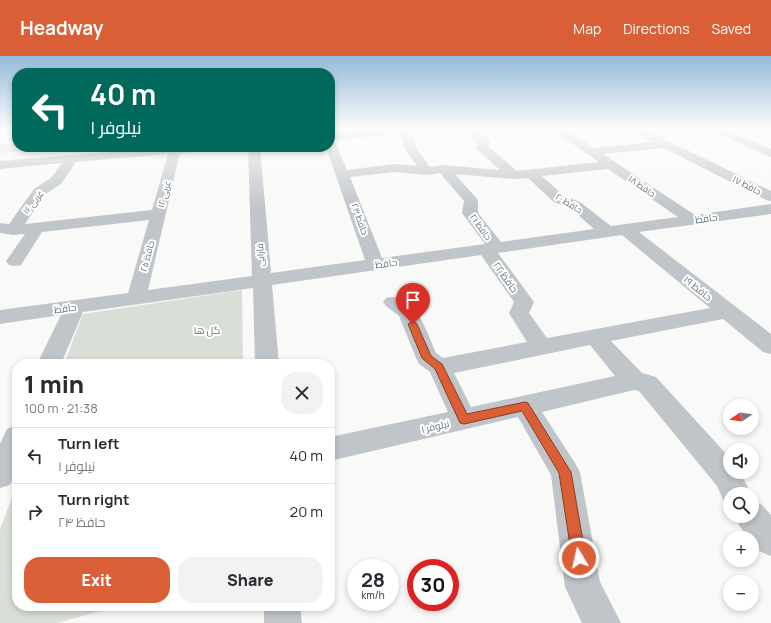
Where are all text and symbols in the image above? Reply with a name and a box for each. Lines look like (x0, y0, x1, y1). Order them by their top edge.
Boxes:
text: Headway (20, 15, 103, 41)
text: Map (573, 19, 601, 38)
text: Directions (623, 19, 690, 38)
text: Saved (712, 19, 751, 38)
text: 40 m (90, 75, 156, 113)
icon: left (24, 84, 76, 136)
text: نیلوفر ۱ (90, 115, 142, 139)
street label: حافظ ۱۸ (626, 172, 658, 200)
street label: حافظ ۱۷ (730, 172, 764, 198)
street label: ۱۲ غربی (154, 179, 174, 209)
street label: ۱۶ غربی (19, 187, 47, 217)
street label: حافظ ۲۰ (553, 190, 585, 216)
street label: حافظ ۲۳ (348, 201, 372, 237)
street label: حافظ (694, 209, 718, 227)
street label: حافظ ۲۱ (467, 211, 495, 243)
street label: حافظ ۲۵ (137, 239, 157, 273)
street label: فارابی (253, 243, 267, 267)
street label: حافظ (374, 254, 398, 272)
street label: حافظ ۲۲ (490, 259, 522, 295)
street label: حافظ ۱۹ (681, 272, 715, 304)
pin (396, 283, 430, 324)
icon: arrive (402, 289, 424, 311)
street label: حافظ (53, 299, 77, 317)
park label: گل ها (194, 323, 220, 337)
text: 1 min (24, 367, 84, 400)
button: close (281, 372, 323, 414)
text: 100 m · 21:38 (24, 399, 98, 417)
north arrow (723, 399, 759, 435)
map controls (723, 399, 759, 611)
street label: نیلوفر ۱ (419, 416, 451, 436)
text: Turn left (58, 433, 120, 454)
button: sound (723, 443, 759, 479)
icon: left (24, 445, 46, 467)
text: 40 m (289, 445, 323, 466)
text: نیلوفر ۱ (58, 457, 95, 475)
button: search (723, 487, 759, 523)
text: Turn right (58, 489, 129, 510)
icon: right (24, 501, 46, 523)
text: 20 m (290, 501, 323, 522)
text: حافظ ۲۴ (58, 513, 105, 531)
button: + (723, 531, 759, 567)
position arrow (558, 537, 600, 579)
button: Exit (24, 557, 170, 603)
button: Share (178, 557, 323, 603)
speed limit sign: 30 (407, 559, 459, 611)
text: 28 (361, 566, 385, 593)
button: − (723, 575, 759, 611)
text: km/h (361, 588, 385, 602)

